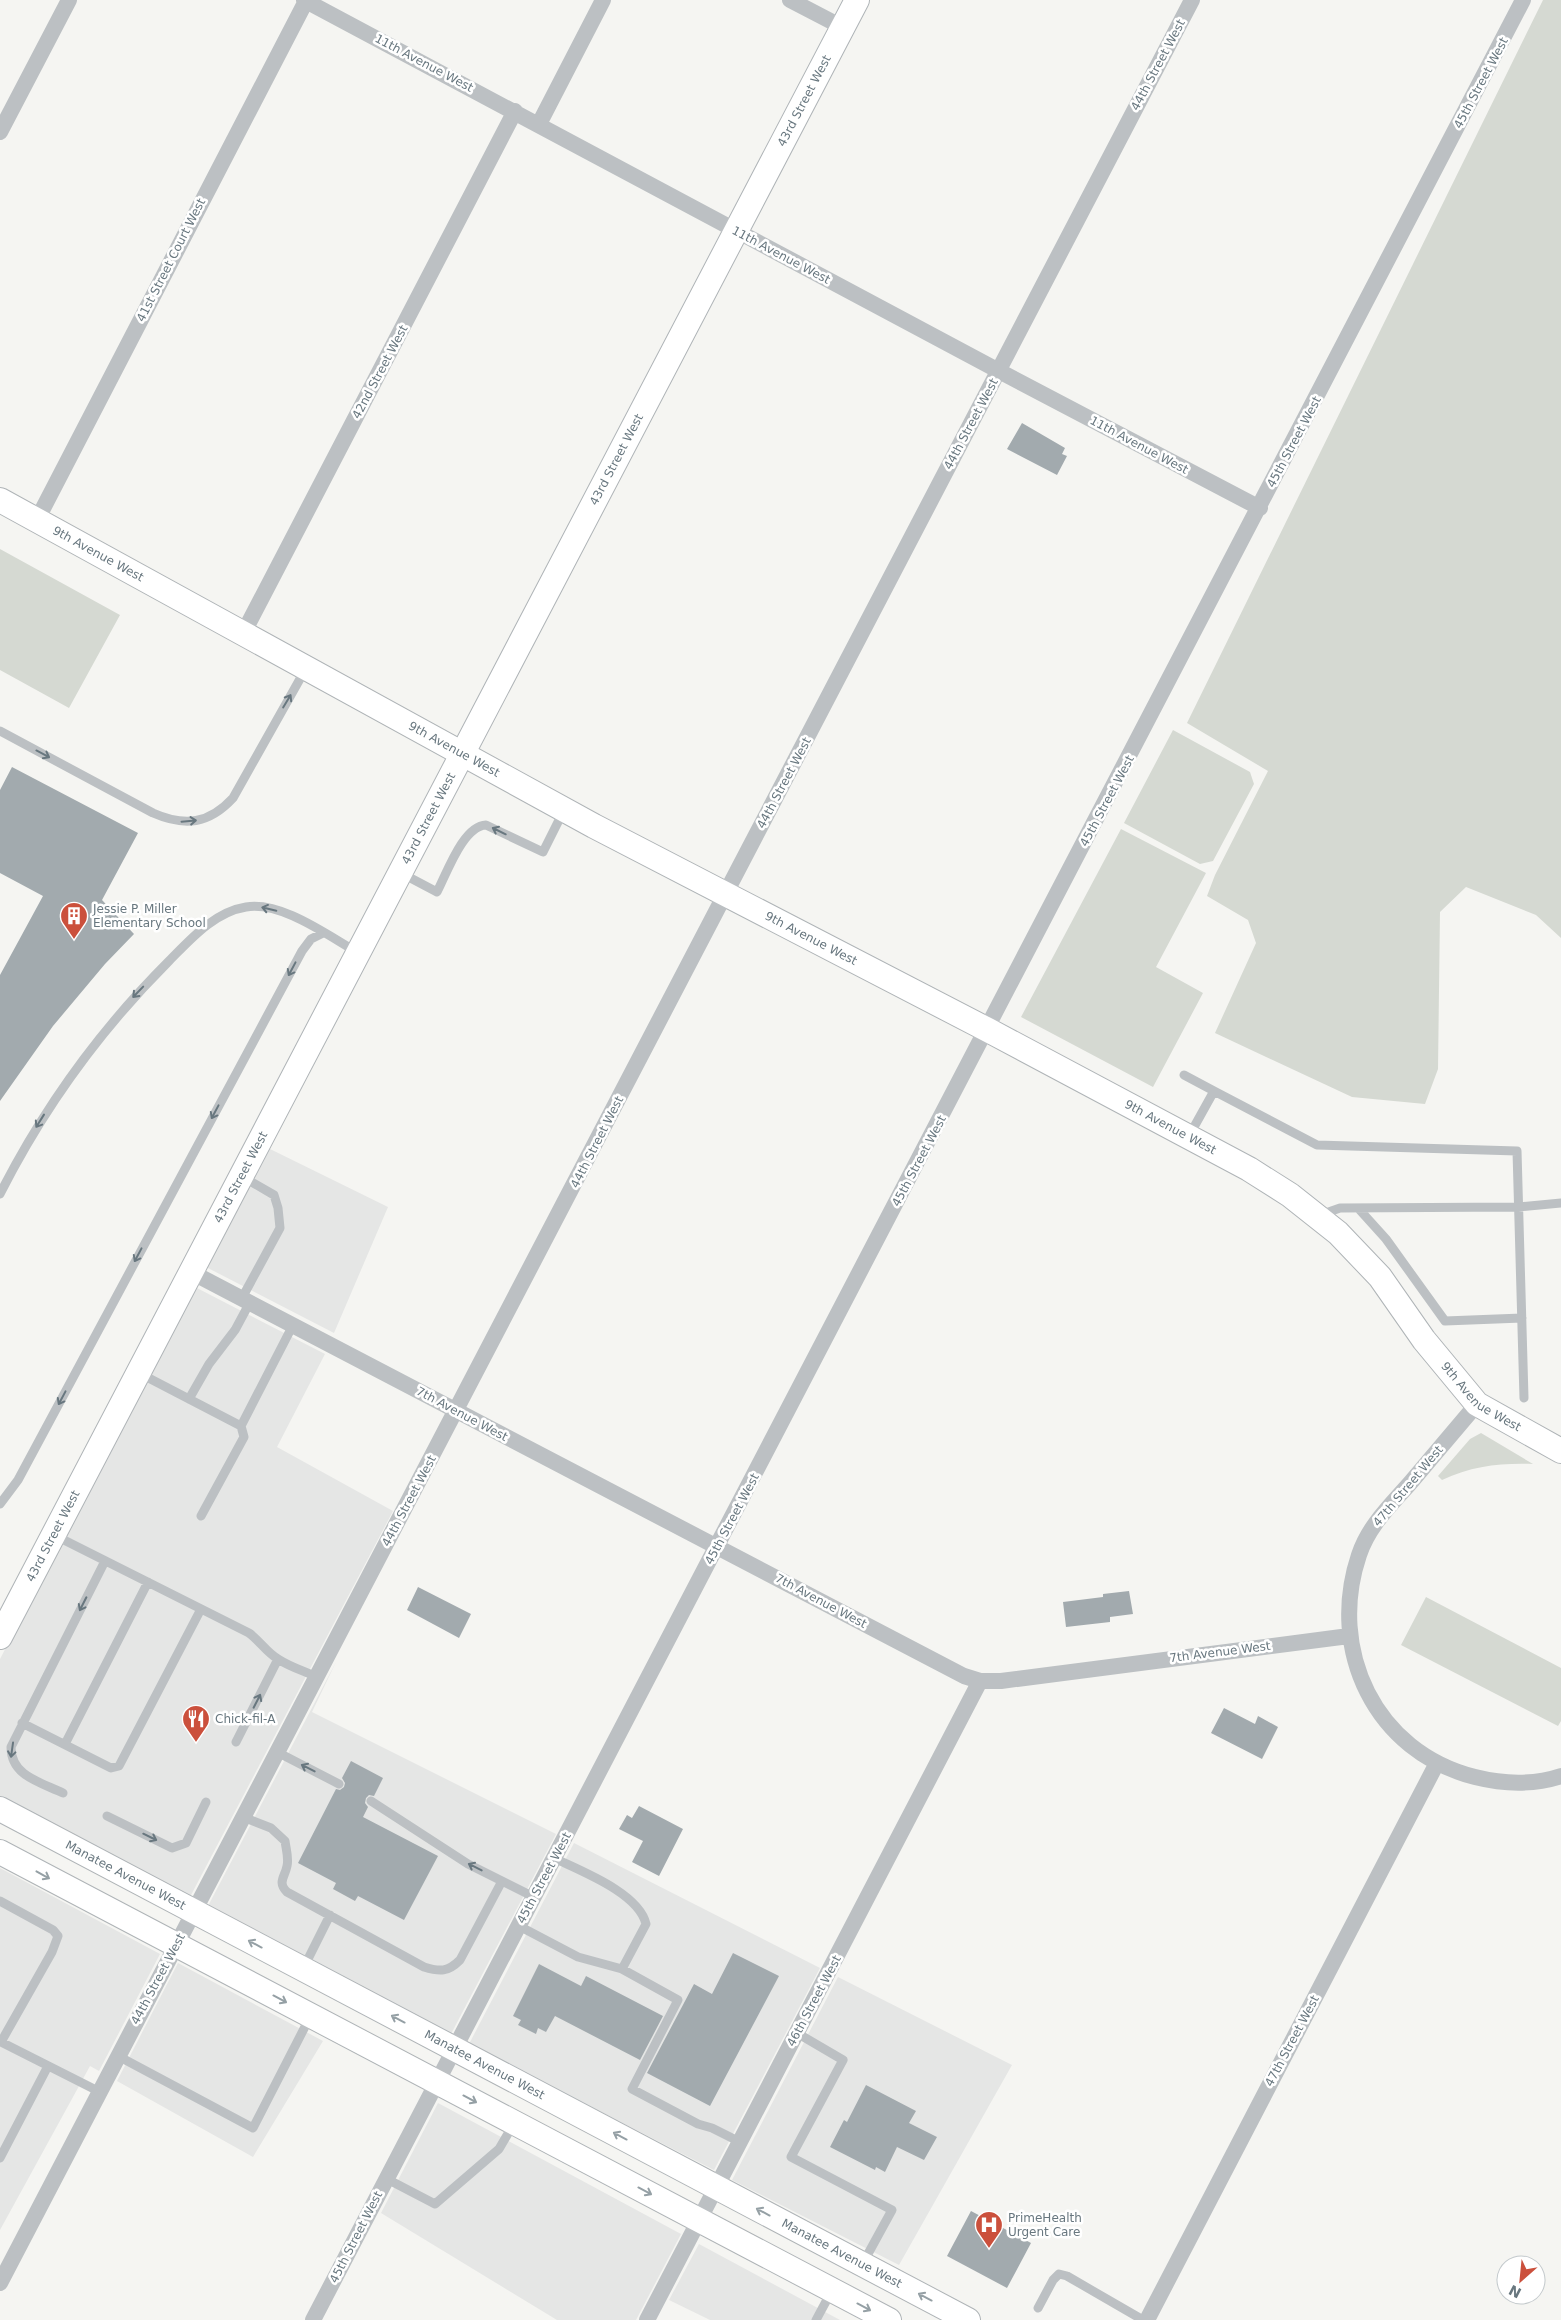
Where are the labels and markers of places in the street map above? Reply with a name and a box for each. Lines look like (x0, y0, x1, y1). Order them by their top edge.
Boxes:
building icon: Jessie P. Miller Elementary School (59, 901, 89, 940)
place label: Jessie P. Miller Elementary School (92, 902, 206, 930)
restaurant icon: Chick-fil-A (181, 1704, 211, 1743)
place label: Chick-fil-A (215, 1712, 276, 1726)
hospital icon: PrimeHealth Urgent Care (974, 2210, 1004, 2249)
place label: PrimeHealth Urgent Care (1008, 2211, 1082, 2239)

